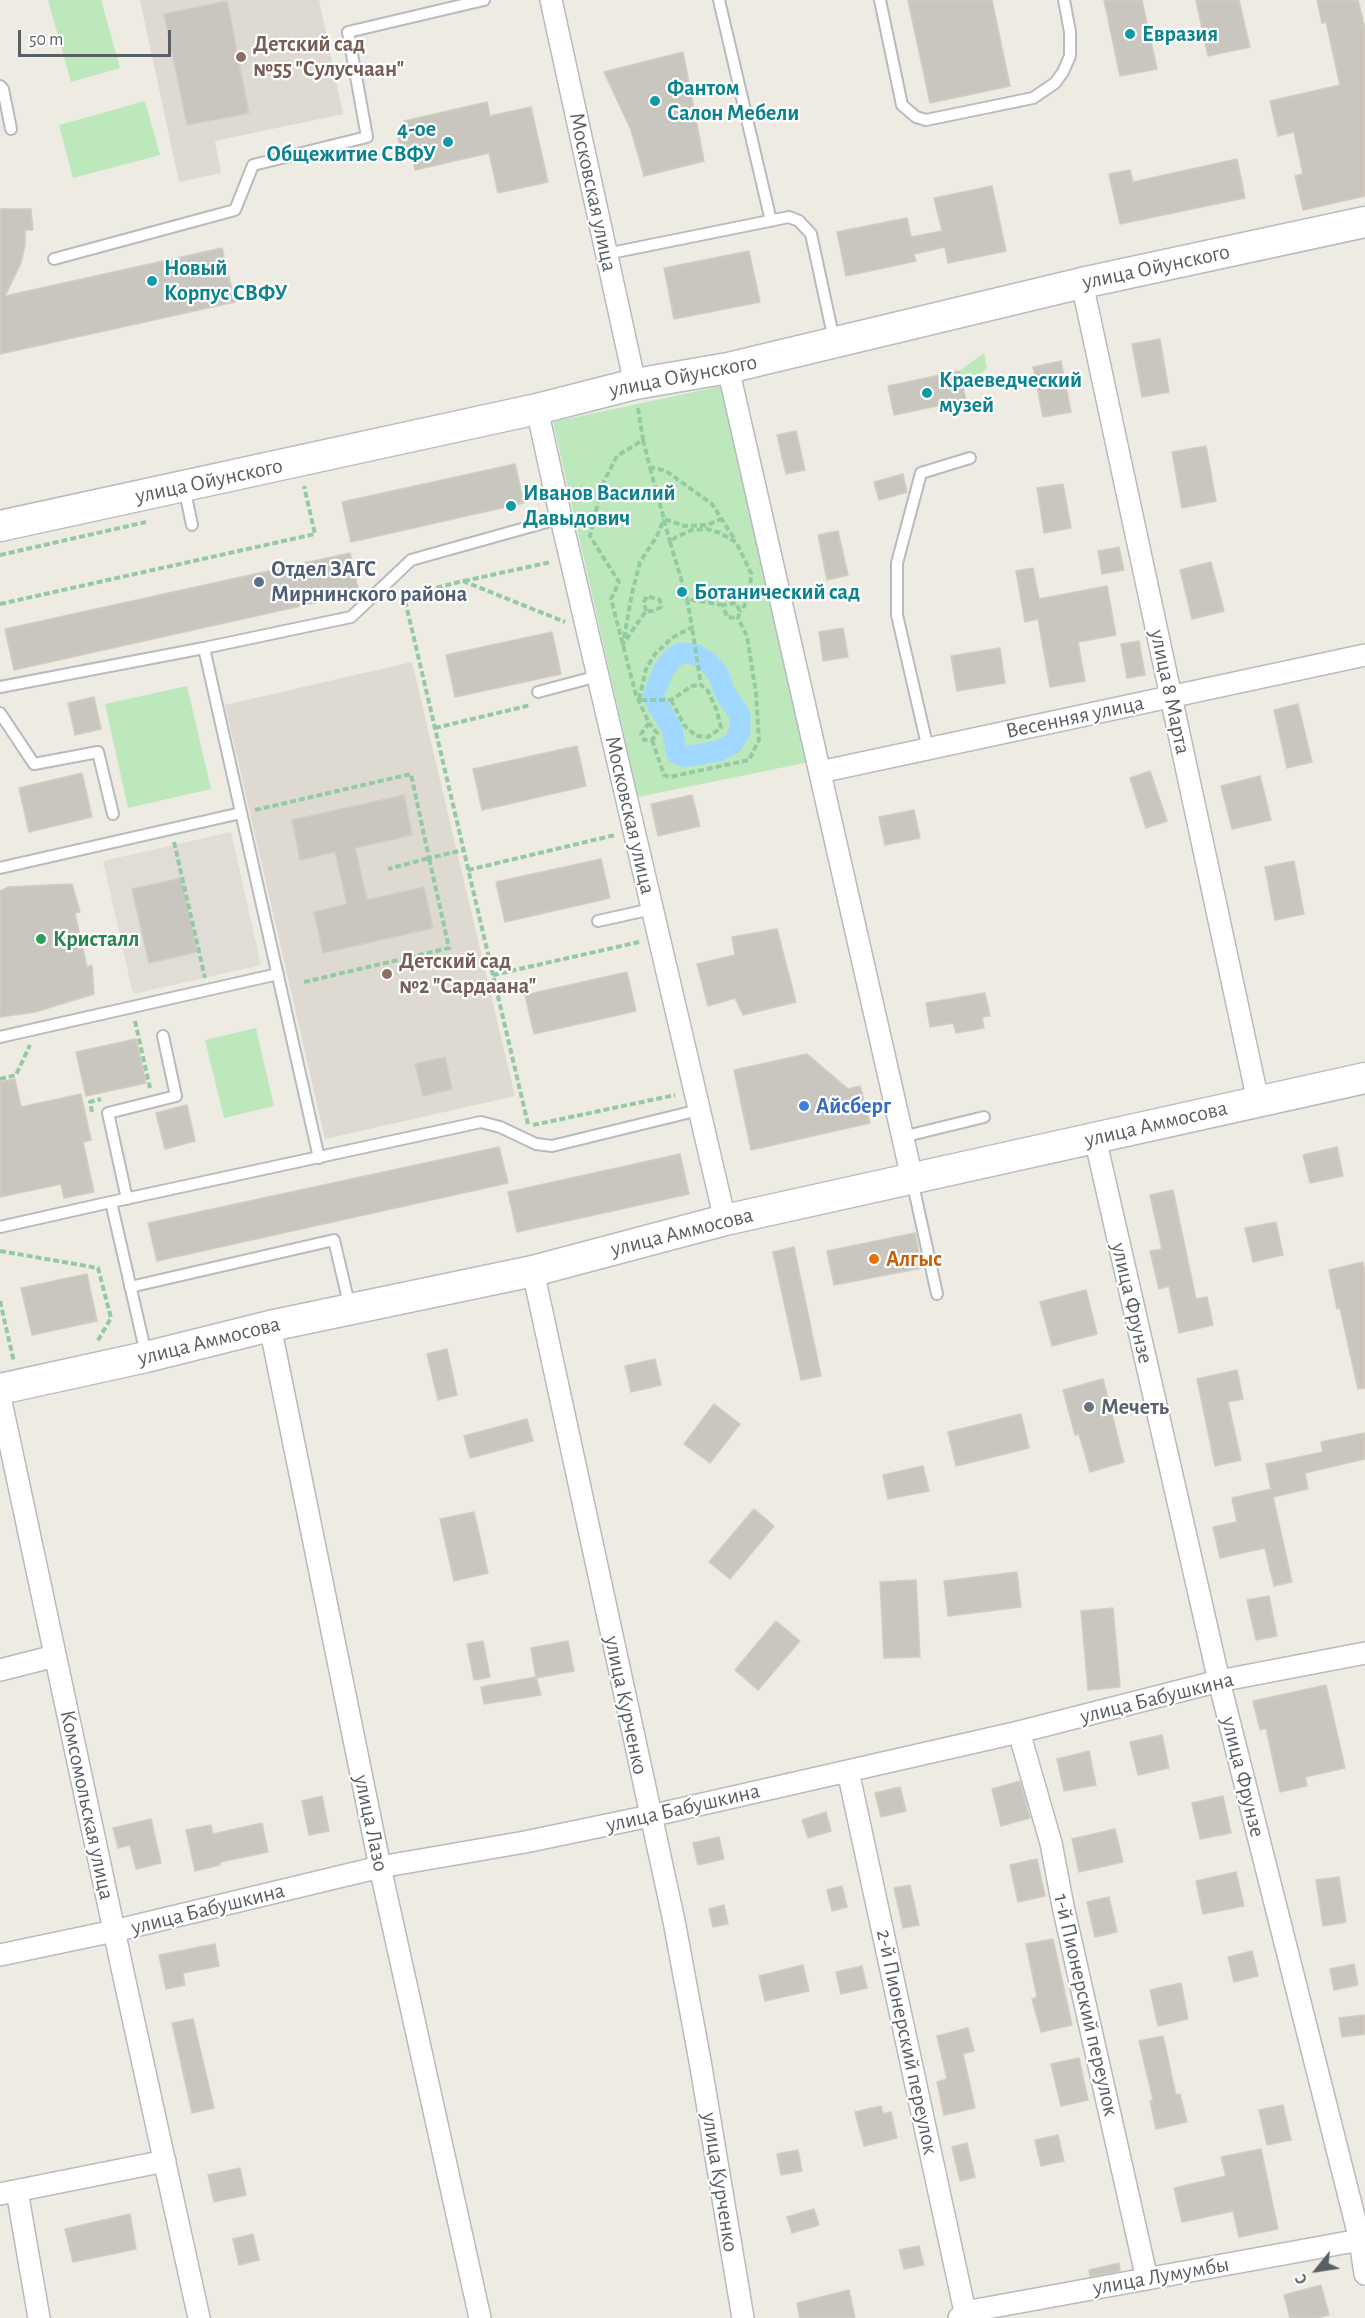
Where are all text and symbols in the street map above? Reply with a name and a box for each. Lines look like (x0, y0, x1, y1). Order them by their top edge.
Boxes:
scale bar (21, 18, 174, 56)
place label: Евразия (1142, 21, 1218, 47)
marker: Евразия (1123, 27, 1137, 41)
text: 50 m (29, 31, 63, 49)
place label: Детский сад №55 "Сулусчаан" (253, 31, 404, 82)
marker: Детский сад №55 "Сулусчаан" (234, 50, 248, 64)
place label: Фантом Салон Мебели (667, 75, 799, 126)
marker: Фантом Салон Мебели (648, 94, 662, 108)
street label: Московская улица (563, 110, 623, 274)
place label: 4-ое Общежитие СВФУ (266, 116, 436, 168)
marker: 4-ое Общежитие СВФУ (441, 135, 455, 149)
street label: улица Ойунского (1080, 238, 1232, 296)
place label: Новый Корпус СВФУ (164, 255, 287, 306)
marker: Новый Корпус СВФУ (145, 274, 159, 288)
street label: улица Ойунского (607, 349, 759, 403)
place label: Краеведческий музей (939, 367, 1082, 418)
marker: Краеведческий музей (920, 386, 934, 400)
street label: улица Ойунского (133, 452, 285, 510)
place label: Иванов Василий Давыдович (523, 480, 676, 532)
marker: Иванов Василий Давыдович (504, 499, 518, 513)
place label: Отдел ЗАГС Мирнинского района (271, 556, 467, 608)
marker: Отдел ЗАГС Мирнинского района (252, 575, 266, 589)
place label: Ботанический сад (694, 579, 860, 605)
marker: Ботанический сад (675, 585, 689, 599)
street label: улица 8 Марта (1144, 627, 1196, 757)
street label: Весенняя улица (1003, 689, 1147, 745)
street label: Московская улица (599, 733, 661, 897)
place label: Кристалл (53, 926, 139, 952)
marker: Кристалл (34, 932, 48, 946)
place label: Детский сад №2 "Сардаана" (399, 948, 536, 999)
marker: Детский сад №2 "Сардаана" (380, 967, 394, 981)
place label: Айсберг (816, 1093, 891, 1119)
street label: улица Аммосова (1082, 1095, 1230, 1153)
marker: Айсберг (797, 1099, 811, 1113)
street label: улица Аммосова (608, 1202, 756, 1262)
street label: улица Фрунзе (1105, 1240, 1159, 1366)
place label: Алгыс (886, 1246, 942, 1272)
marker: Алгыс (867, 1252, 881, 1266)
street label: улица Аммосова (135, 1311, 283, 1371)
place label: Мечеть (1101, 1394, 1169, 1420)
marker: Мечеть (1082, 1400, 1096, 1414)
street label: улица Курченко (598, 1633, 654, 1777)
street label: улица Бабушкина (1078, 1666, 1236, 1730)
street label: Комсомольская улица (54, 1708, 120, 1902)
street label: улица Фрунзе (1215, 1714, 1271, 1840)
street label: улица Лазо (348, 1772, 394, 1874)
street label: улица Бабушкина (603, 1777, 763, 1839)
street label: улица Бабушкина (129, 1877, 287, 1941)
street label: 1-й Пионерский переулок (1048, 1891, 1124, 2119)
street label: 2-й Пионерский переулок (870, 1927, 944, 2157)
street label: улица Курченко (696, 2110, 744, 2254)
north arrow (1287, 2240, 1347, 2300)
street label: улица Лумумбы (1091, 2251, 1231, 2301)
text: С (1292, 2271, 1311, 2287)

